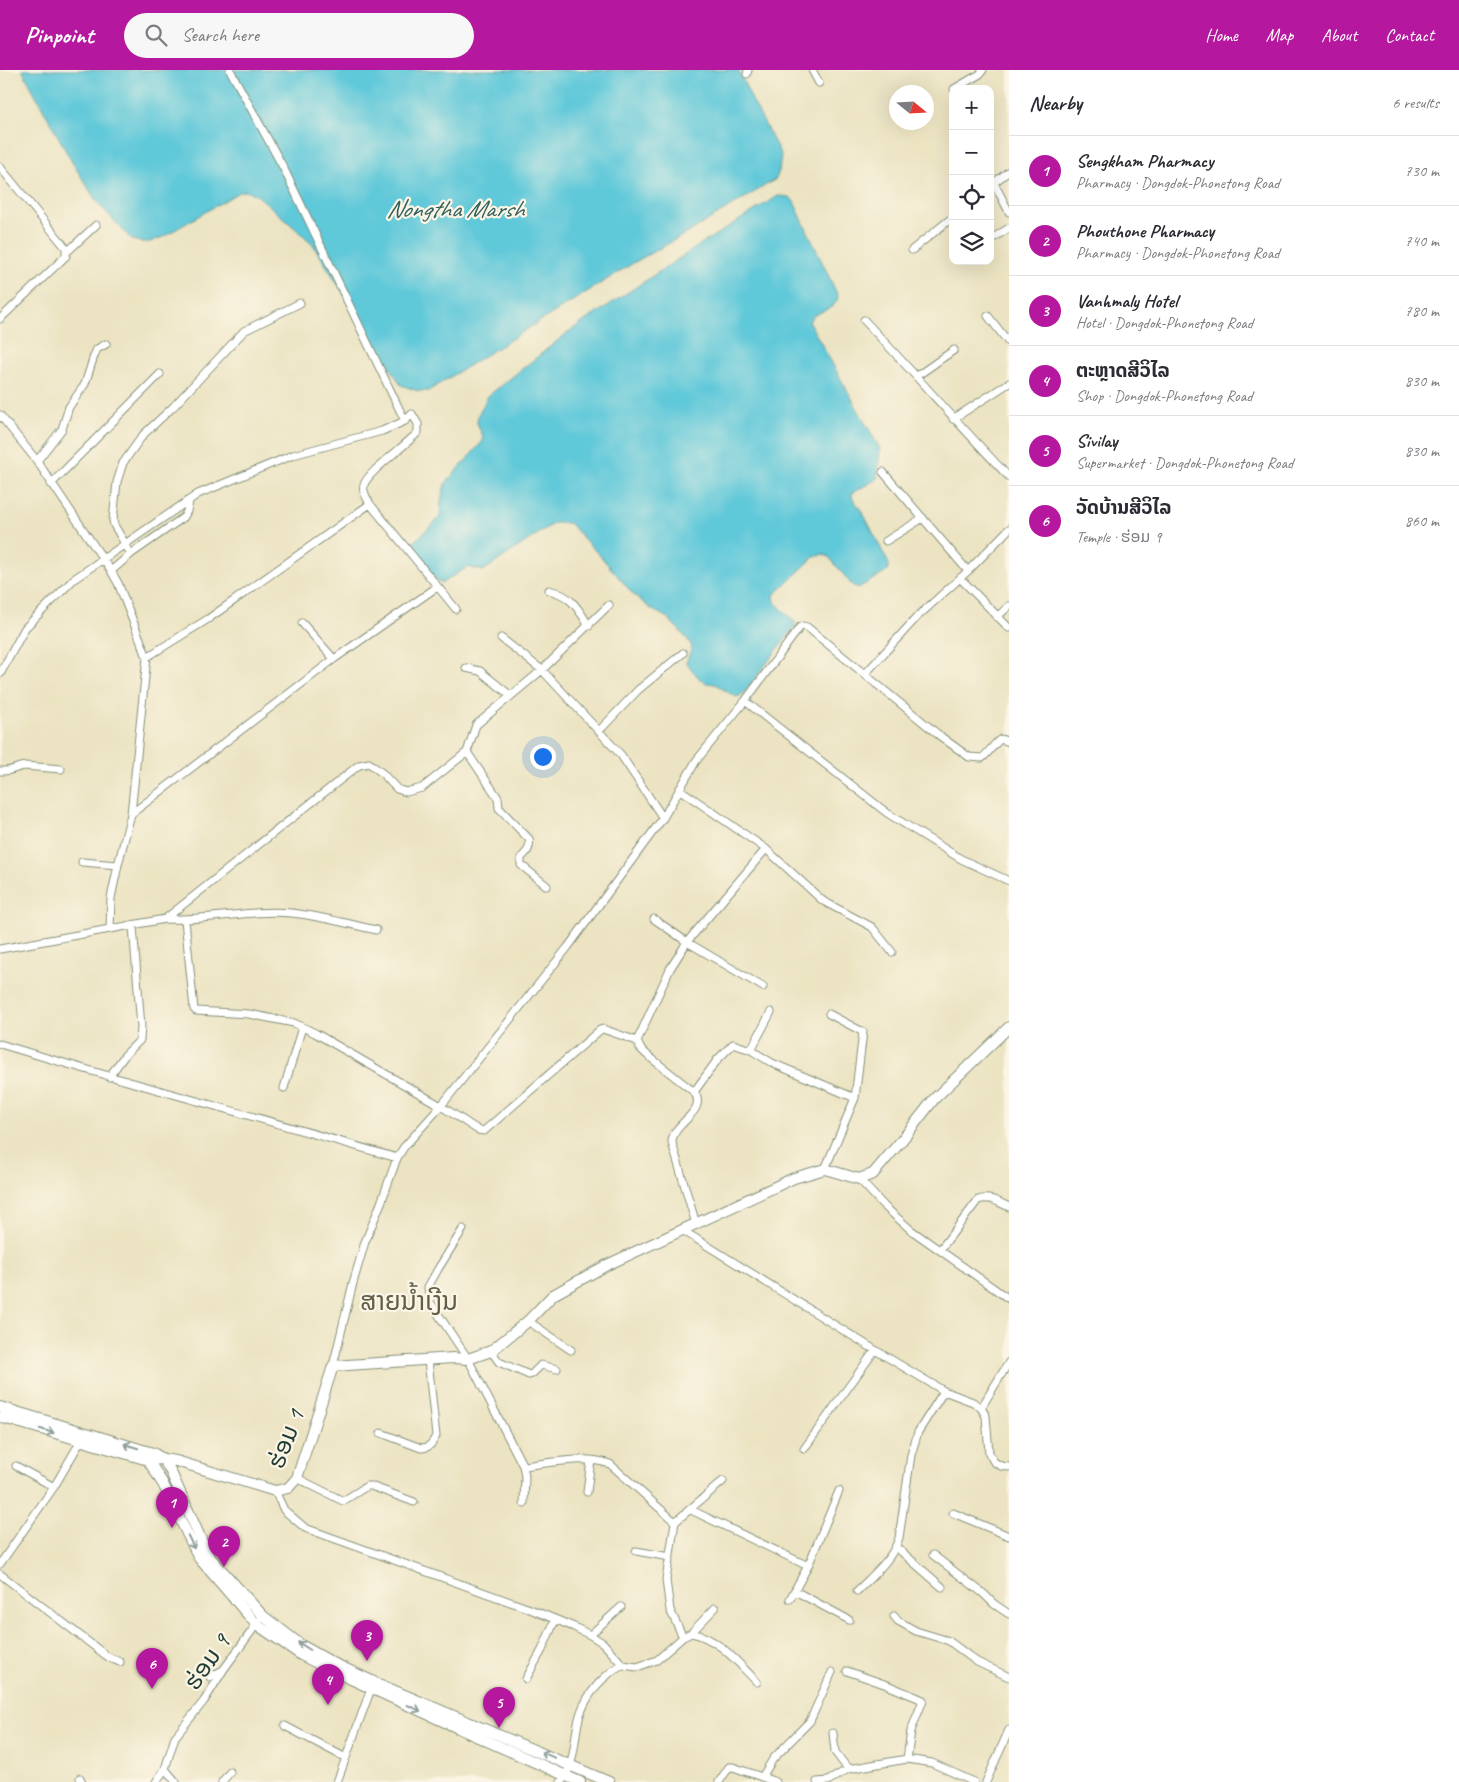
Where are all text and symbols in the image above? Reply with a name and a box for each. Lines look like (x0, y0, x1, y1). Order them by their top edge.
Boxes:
search box (124, 13, 474, 58)
text: Pinpoint (25, 20, 94, 50)
icon: search (142, 21, 170, 49)
text: Search here (182, 23, 259, 47)
text: Home (1205, 24, 1238, 46)
text: Map (1266, 24, 1293, 46)
text: About (1321, 24, 1357, 46)
text: Contact (1385, 24, 1434, 46)
north arrow (889, 85, 934, 130)
map controls (949, 85, 994, 265)
button: + (949, 85, 994, 130)
text: Nearby (1029, 90, 1082, 116)
text: 6 results (1392, 93, 1439, 113)
button: − (949, 130, 994, 175)
text: Sengkham Pharmacy (1076, 149, 1213, 173)
text: 1 (1041, 161, 1049, 181)
text: 730 m (1405, 161, 1439, 181)
text: Pharmacy · Dongdok-Phonetong Road (1076, 173, 1279, 193)
button: locate (949, 175, 994, 220)
water label: Nongtha Marsh (386, 193, 526, 225)
text: Phouthone Pharmacy (1076, 219, 1214, 243)
button: layers (949, 220, 994, 265)
text: 2 (1041, 231, 1049, 251)
text: 740 m (1405, 231, 1439, 251)
text: Pharmacy · Dongdok-Phonetong Road (1076, 243, 1279, 263)
text: Vanhmaly Hotel (1076, 289, 1177, 313)
text: 3 (1041, 301, 1049, 321)
text: 780 m (1405, 301, 1439, 321)
text: Hotel · Dongdok-Phonetong Road (1076, 313, 1253, 333)
text: ຕະຫຼາດສີວິໄລ (1076, 359, 1170, 383)
text: 4 (1041, 371, 1049, 391)
text: 830 m (1405, 371, 1439, 391)
text: Shop · Dongdok-Phonetong Road (1076, 386, 1252, 406)
text: Sivilay (1076, 429, 1118, 453)
text: 5 (1042, 441, 1048, 461)
text: 830 m (1405, 441, 1439, 461)
text: Supermarket · Dongdok-Phonetong Road (1076, 453, 1293, 473)
text: ວັດບ້ານສີວິໄລ (1076, 496, 1172, 520)
text: 6 (1041, 511, 1049, 531)
text: 860 m (1405, 511, 1439, 531)
text: Temple · ຮ່ອມ 9 (1076, 527, 1161, 547)
your location (530, 744, 556, 770)
district label: ສາຍນ້ຳເງີນ (360, 1282, 458, 1318)
street label: ຮ່ອມ 1 (261, 1404, 311, 1473)
one-way arrow (38, 1427, 54, 1437)
one-way arrow (123, 1440, 139, 1450)
pin: 1 (156, 1487, 188, 1528)
pin: 2 (208, 1526, 240, 1567)
one-way arrow (187, 1534, 196, 1549)
pin: 3 (351, 1620, 383, 1661)
street label: ຮ່ອມ 9 (178, 1627, 238, 1696)
one-way arrow (298, 1641, 312, 1651)
pin: 6 (136, 1648, 168, 1689)
pin: 4 (312, 1664, 344, 1705)
pin: 5 (483, 1687, 515, 1728)
one-way arrow (406, 1704, 421, 1714)
one-way arrow (541, 1750, 556, 1759)

